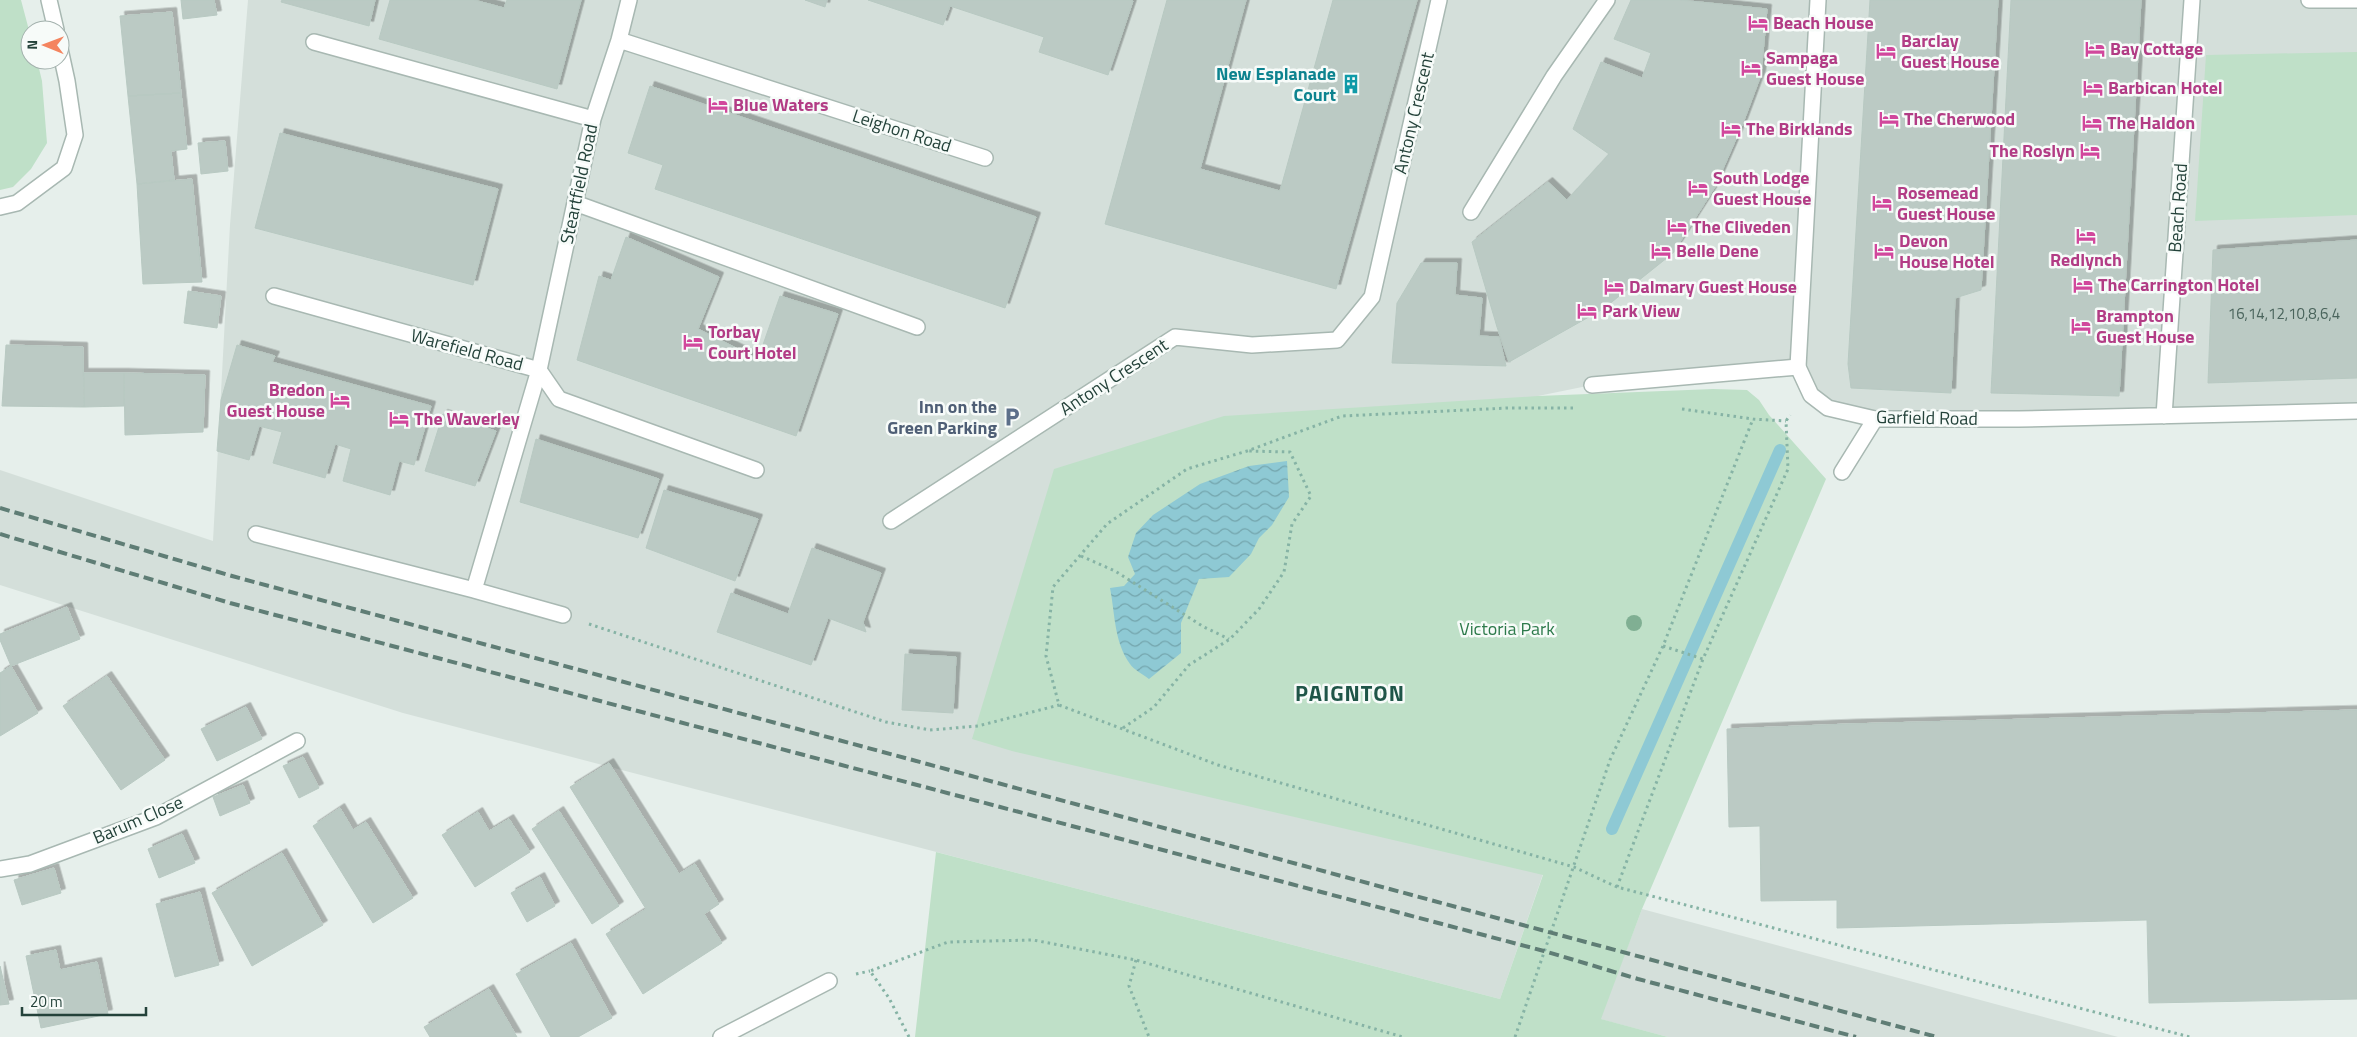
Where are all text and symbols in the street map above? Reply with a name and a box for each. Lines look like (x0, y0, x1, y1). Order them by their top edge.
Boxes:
place label: Beach House (1773, 9, 1874, 36)
hotel icon: Beach House (1747, 12, 1769, 34)
north arrow (20, 20, 70, 70)
place label: Barclay Guest House (1901, 27, 1999, 75)
place label: Bay Cottage (2110, 35, 2203, 62)
hotel icon: Bay Cottage (2084, 38, 2106, 60)
text: N (21, 40, 42, 50)
hotel icon: Barclay Guest House (1875, 40, 1897, 62)
place label: Sampaga Guest House (1766, 44, 1864, 92)
street label: Antony Crescent (1386, 49, 1441, 177)
hotel icon: Sampaga Guest House (1740, 57, 1762, 79)
place label: New Esplanade Court (1216, 60, 1336, 108)
building icon: New Esplanade Court (1340, 73, 1362, 95)
place label: Barbican Hotel (2108, 74, 2223, 101)
hotel icon: Barbican Hotel (2082, 77, 2104, 99)
place label: Blue Waters (733, 91, 829, 118)
hotel icon: Blue Waters (707, 94, 729, 116)
street label: Leighon Road (849, 102, 955, 159)
place label: The Cherwood (1904, 105, 2015, 132)
hotel icon: The Cherwood (1878, 108, 1900, 130)
place label: The Haldon (2107, 109, 2195, 136)
hotel icon: The Haldon (2081, 112, 2103, 134)
place label: The Birklands (1746, 115, 1853, 142)
hotel icon: The Birklands (1720, 118, 1742, 140)
street label: Steartfield Road (553, 121, 604, 246)
place label: The Roslyn (1990, 137, 2075, 164)
hotel icon: The Roslyn (2079, 140, 2101, 162)
street label: Beach Road (2161, 162, 2194, 254)
place label: South Lodge Guest House (1713, 164, 1811, 212)
hotel icon: South Lodge Guest House (1687, 177, 1709, 199)
place label: Rosemead Guest House (1897, 179, 1995, 227)
hotel icon: Rosemead Guest House (1871, 192, 1893, 214)
place label: The Cliveden (1692, 213, 1791, 240)
hotel icon: The Cliveden (1666, 216, 1688, 238)
hotel icon: Redlynch (2075, 225, 2097, 247)
place label: Devon House Hotel (1899, 227, 1995, 275)
place label: Belle Dene (1676, 237, 1759, 264)
hotel icon: Belle Dene (1650, 240, 1672, 262)
hotel icon: Devon House Hotel (1873, 240, 1895, 262)
place label: Redlynch (2050, 246, 2122, 273)
place label: The Carrington Hotel (2098, 271, 2259, 298)
place label: Dalmary Guest House (1629, 273, 1797, 300)
hotel icon: The Carrington Hotel (2072, 274, 2094, 296)
hotel icon: Dalmary Guest House (1603, 276, 1625, 298)
place label: Park View (1602, 297, 1680, 324)
hotel icon: Park View (1576, 300, 1598, 322)
place label: Brampton Guest House (2096, 302, 2194, 350)
house number: 16,14,12,10,8,6,4 (2228, 302, 2340, 325)
hotel icon: Brampton Guest House (2070, 315, 2092, 337)
place label: Torbay Court Hotel (708, 318, 797, 366)
street label: Warefield Road (408, 322, 526, 377)
hotel icon: Torbay Court Hotel (682, 331, 704, 353)
street label: Antony Crescent (1054, 331, 1174, 422)
place label: Bredon Guest House (227, 376, 325, 424)
hotel icon: Bredon Guest House (329, 389, 351, 411)
place label: Inn on the Green Parking (887, 393, 997, 441)
street label: Garfield Road (1876, 403, 1978, 432)
place label: The Waverley (414, 405, 520, 432)
parking icon: Inn on the Green Parking (1001, 406, 1023, 428)
hotel icon: The Waverley (388, 408, 410, 430)
park label: Victoria Park (1459, 615, 1555, 642)
district label: PAIGNTON (1295, 676, 1405, 710)
street label: Barum Close (88, 788, 187, 851)
scale bar (22, 984, 146, 1016)
text: 20 m (30, 990, 63, 1013)

